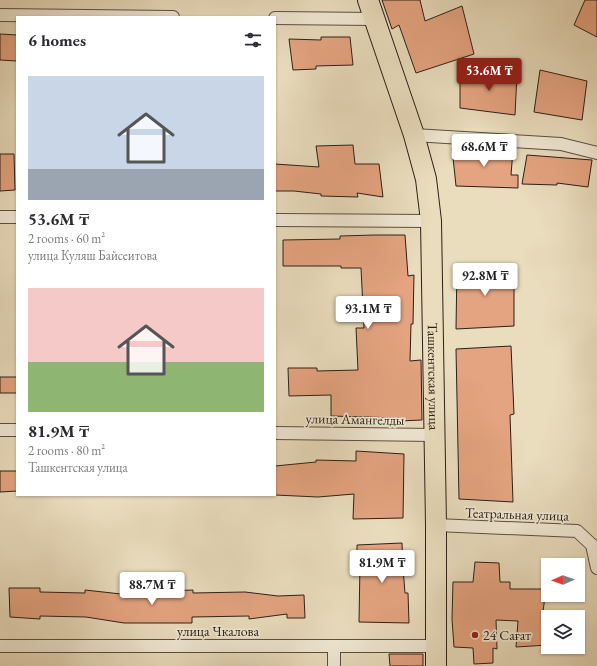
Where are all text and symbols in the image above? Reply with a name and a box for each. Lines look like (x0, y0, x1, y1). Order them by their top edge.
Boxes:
text: 6 homes (28, 29, 86, 51)
icon: filters (242, 29, 264, 51)
pin: 53.6M ₸ (452, 58, 526, 92)
text: 53.6M ₸ (466, 62, 512, 79)
icon: home (110, 102, 182, 174)
pin: 68.6M ₸ (447, 134, 521, 168)
text: 68.6M ₸ (461, 138, 507, 155)
text: 53.6M ₸ (28, 208, 89, 230)
text: 2 rooms · 60 m² (28, 230, 105, 247)
text: улица Куляш Байсеитова (28, 247, 157, 264)
pin: 92.8M ₸ (448, 263, 522, 297)
text: 92.8M ₸ (462, 267, 508, 284)
pin: 93.1M ₸ (331, 296, 405, 330)
text: 93.1M ₸ (345, 300, 391, 317)
icon: home (110, 314, 182, 386)
street label: Ташкентская улица (424, 323, 443, 431)
street label: улица Амангелды (305, 409, 405, 429)
text: 81.9M ₸ (28, 420, 89, 442)
text: 2 rooms · 80 m² (28, 442, 105, 459)
text: Ташкентская улица (28, 459, 128, 476)
street label: Театральная улица (465, 503, 570, 525)
pin: 81.9M ₸ (345, 550, 419, 584)
text: 81.9M ₸ (359, 554, 405, 571)
north arrow (541, 558, 585, 602)
map controls (541, 558, 585, 654)
pin: 88.7M ₸ (115, 572, 189, 606)
text: 88.7M ₸ (129, 576, 175, 593)
button: layers (541, 610, 585, 654)
street label: улица Чкалова (177, 622, 260, 640)
place label: 24 Сағат (483, 626, 531, 644)
marker: 24 Сағат (470, 630, 480, 640)

